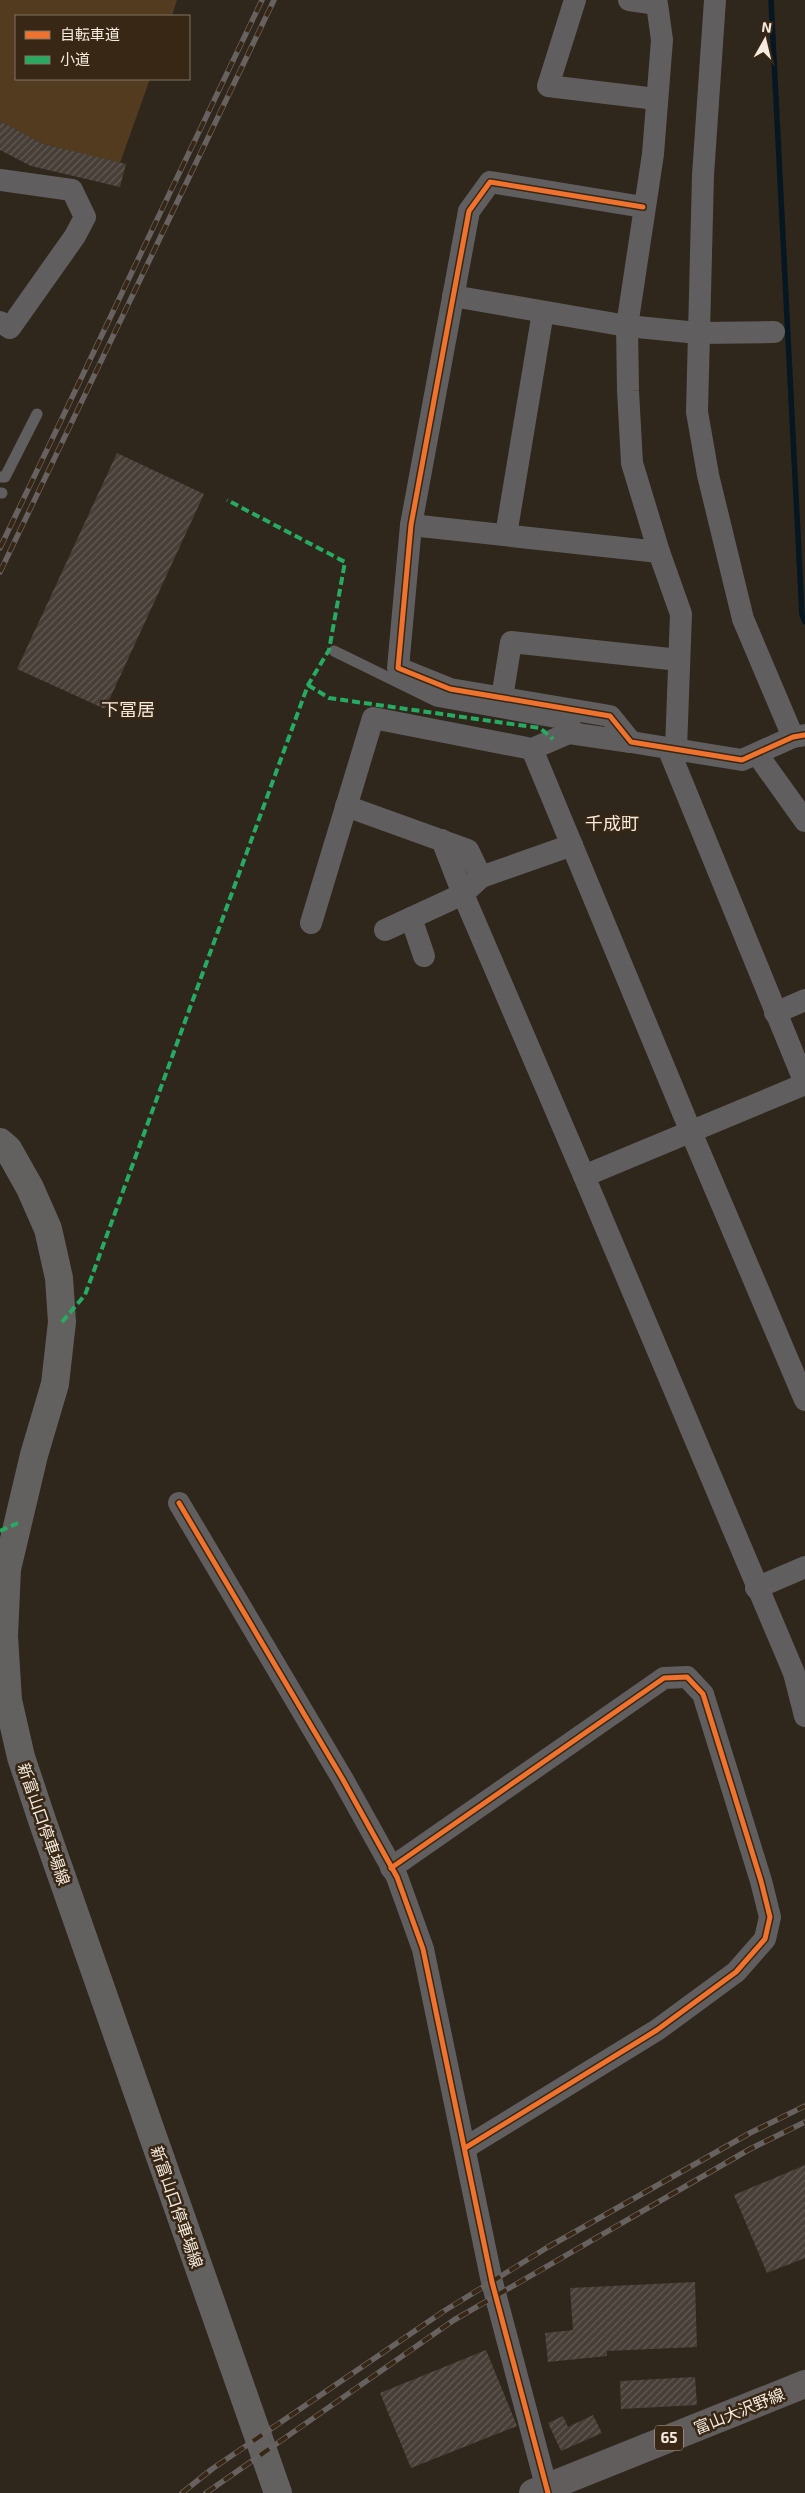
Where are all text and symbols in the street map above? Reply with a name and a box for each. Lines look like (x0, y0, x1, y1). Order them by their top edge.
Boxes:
legend (15, 15, 190, 80)
north arrow (740, 15, 790, 65)
text: N (761, 18, 773, 36)
text: 自転車道 (60, 25, 120, 43)
text: 小道 (60, 50, 90, 68)
district label: 下冨居 (101, 698, 155, 720)
district label: 千成町 (585, 812, 639, 834)
street label: 新富山口停車場線 (15, 1760, 74, 1887)
street label: 新富山口停車場線 (148, 2143, 207, 2270)
street label: 富山大沢野線 (691, 2384, 787, 2437)
road number: 65 (655, 2426, 683, 2450)

